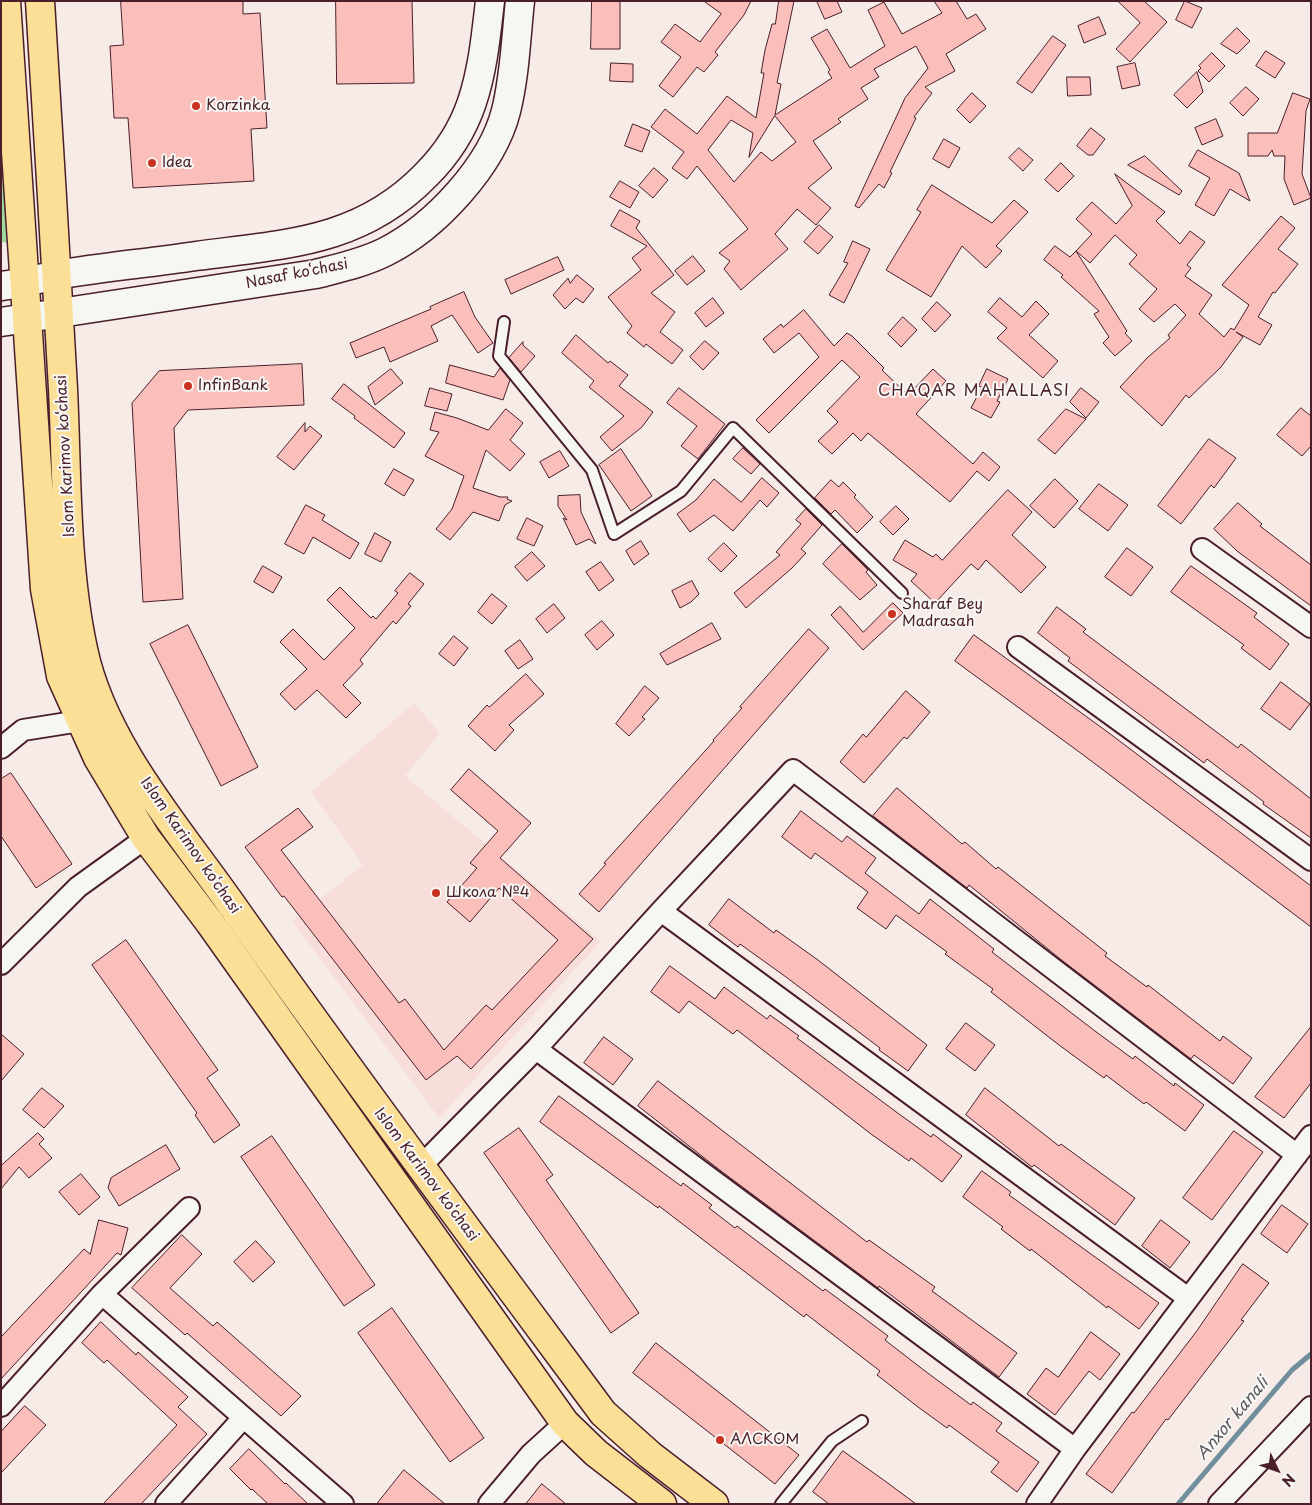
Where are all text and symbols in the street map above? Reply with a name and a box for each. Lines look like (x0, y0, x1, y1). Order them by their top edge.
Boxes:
place label: Korzinka (206, 97, 270, 115)
marker: Korzinka (190, 100, 202, 112)
place label: Idea (162, 154, 192, 172)
marker: Idea (146, 157, 158, 169)
street label: Nasaf ko‘chasi (244, 255, 350, 293)
street label: Islom Karimov ko‘chasi (53, 374, 79, 538)
place label: InfinBank (198, 377, 268, 395)
marker: InfinBank (182, 380, 194, 392)
district label: CHAQAR MAHALLASI (877, 382, 1071, 402)
place label: Sharaf Bey Madrasah (902, 596, 983, 631)
marker: Sharaf Bey Madrasah (886, 608, 898, 620)
street label: Islom Karimov ko‘chasi (136, 774, 244, 918)
place label: Школа №4 (446, 884, 530, 902)
marker: Школа №4 (430, 887, 442, 899)
street label: Islom Karimov ko‘chasi (370, 1105, 482, 1245)
water label: Anxor kanali (1193, 1374, 1273, 1464)
place label: АЛСКОМ (730, 1431, 799, 1449)
marker: АЛСКОМ (714, 1434, 726, 1446)
north arrow (1252, 1445, 1302, 1495)
text: N (1277, 1469, 1300, 1492)

